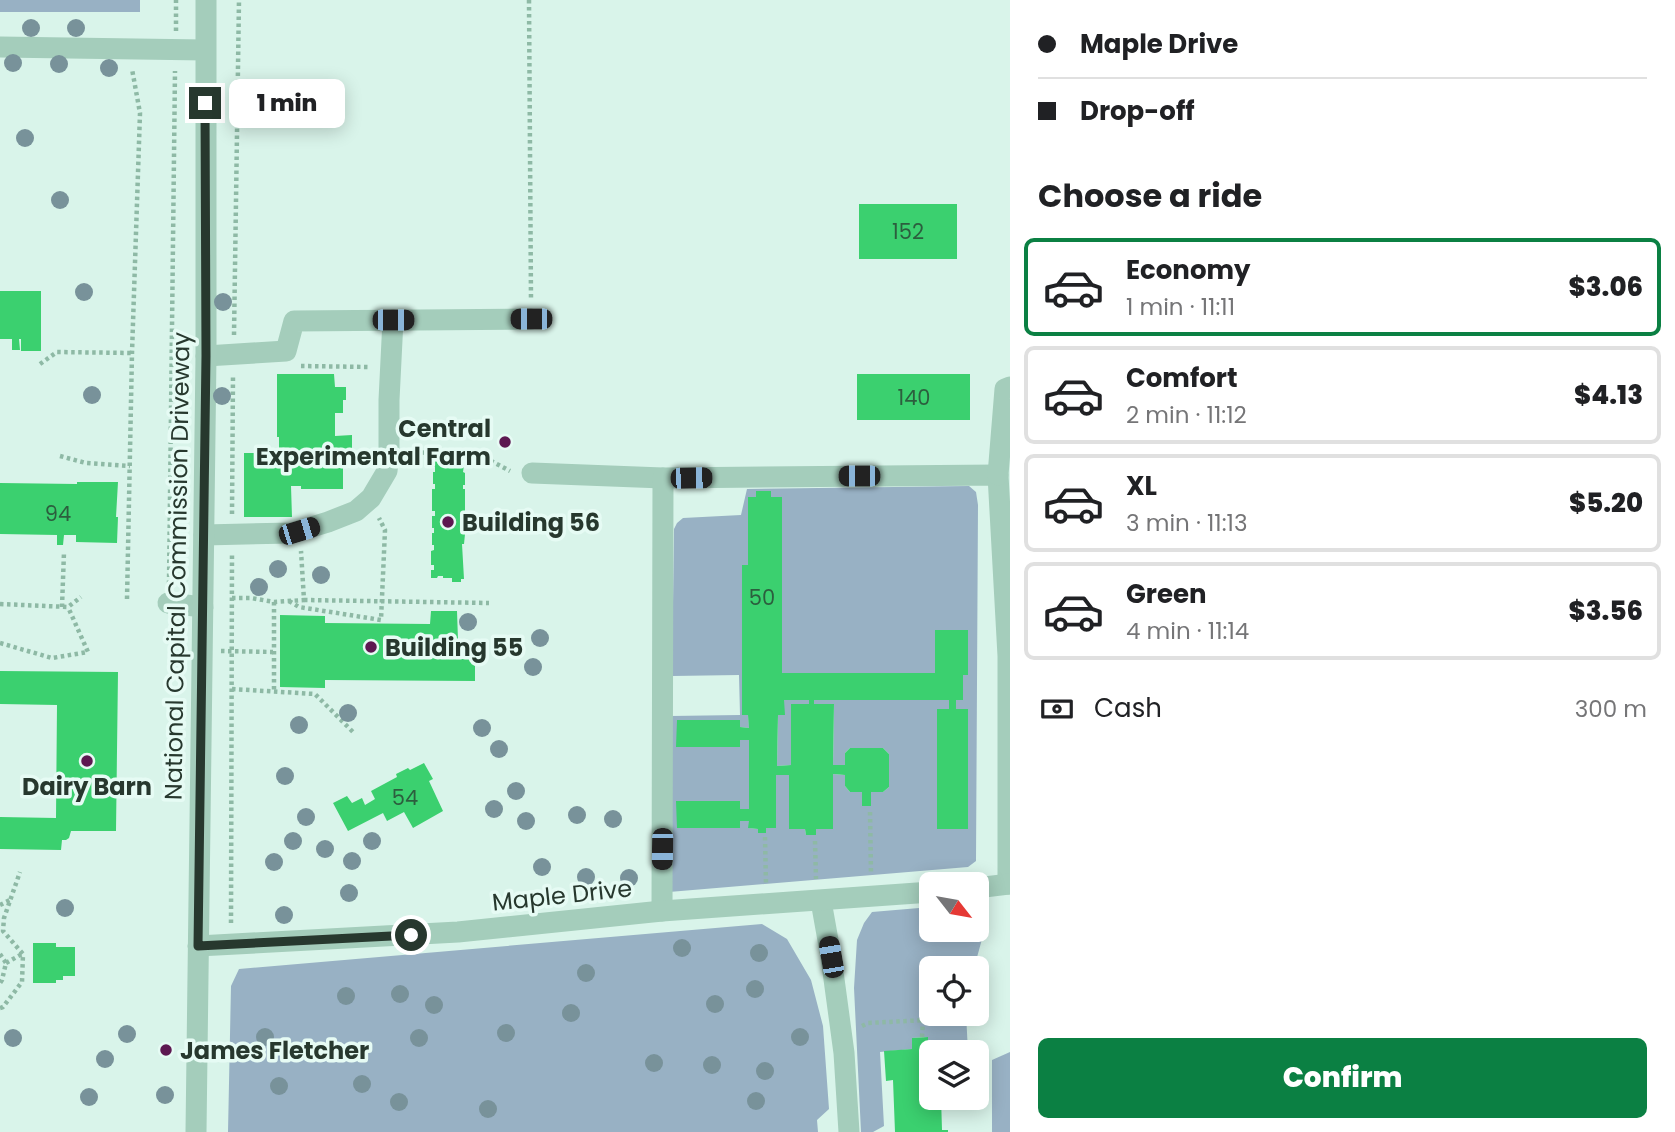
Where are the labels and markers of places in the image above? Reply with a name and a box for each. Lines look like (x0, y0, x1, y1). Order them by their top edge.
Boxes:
place label: Central Experimental Farm (256, 412, 491, 473)
marker: Central Experimental Farm (497, 434, 513, 450)
place label: Building 56 (462, 506, 600, 539)
marker: Building 56 (440, 514, 456, 530)
place label: Building 55 (385, 631, 523, 664)
marker: Building 55 (363, 639, 379, 655)
marker: Dairy Barn (79, 753, 95, 769)
place label: Dairy Barn (22, 770, 152, 803)
place label: James Fletcher (180, 1034, 369, 1067)
marker: James Fletcher (158, 1042, 174, 1058)

